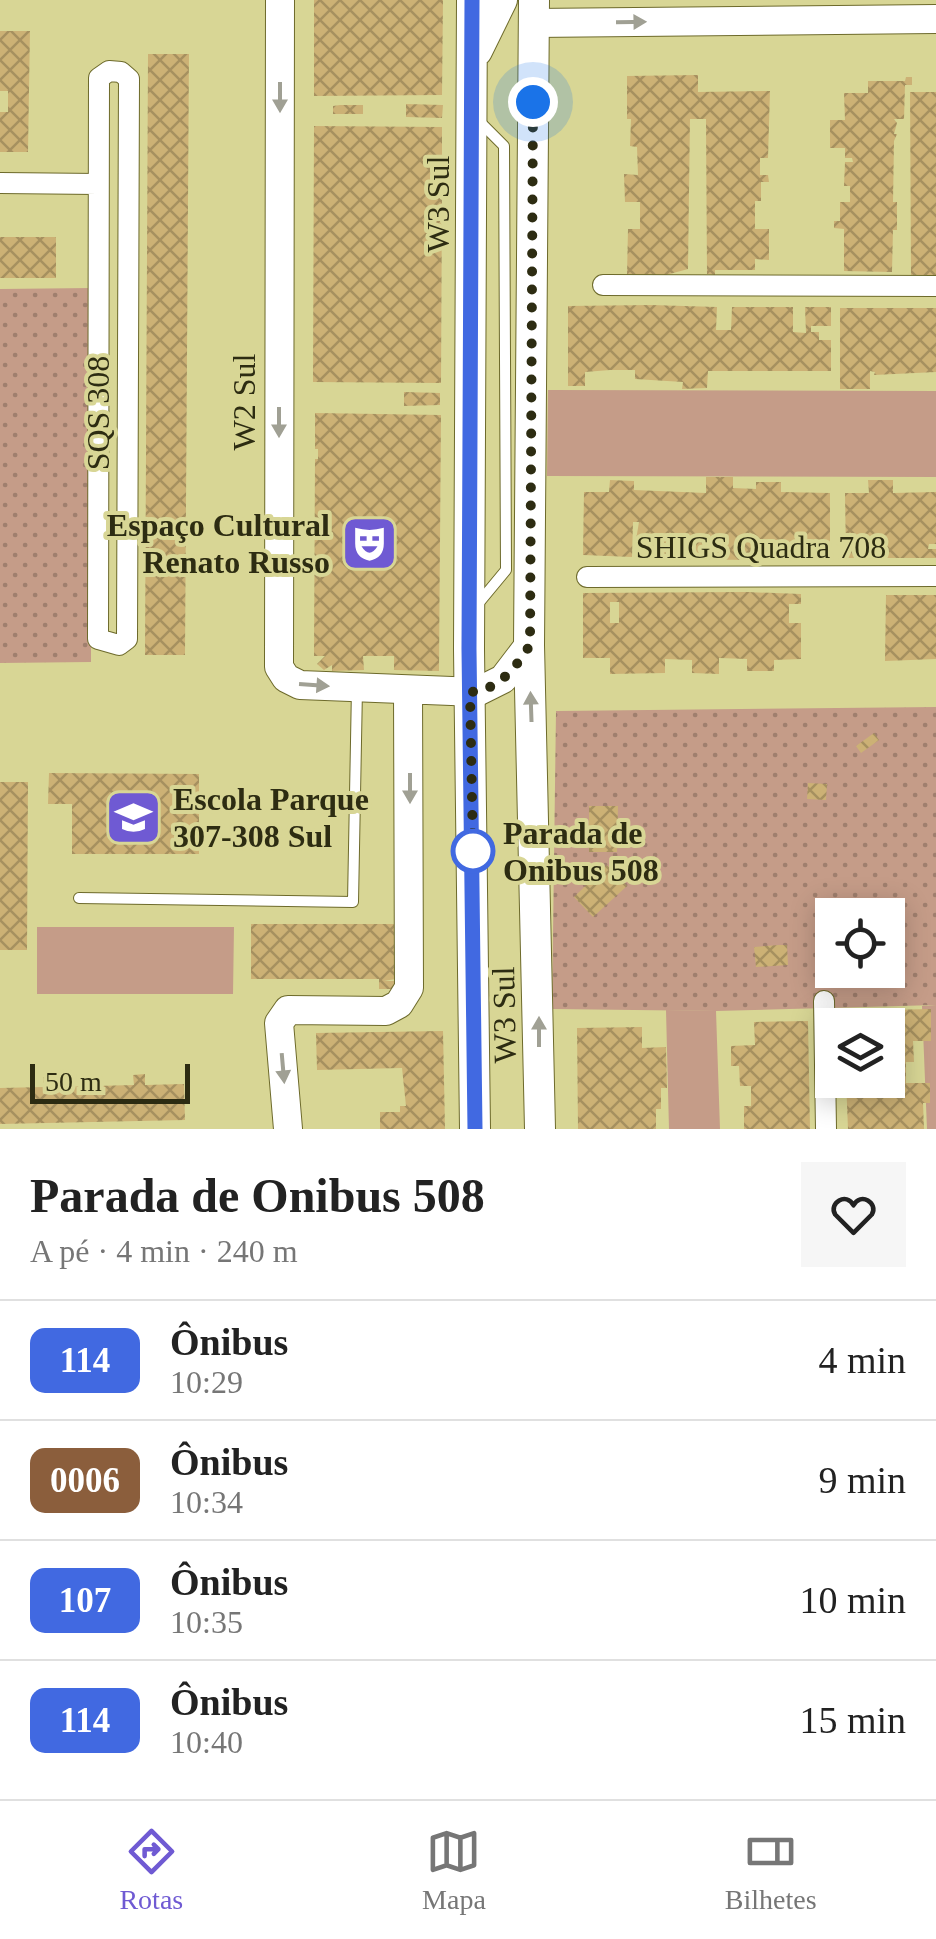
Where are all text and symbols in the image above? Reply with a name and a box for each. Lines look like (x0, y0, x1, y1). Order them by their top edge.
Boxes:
one-way arrow (615, 13, 647, 29)
your location (508, 77, 558, 127)
one-way arrow (272, 82, 288, 114)
street label: W3 Sul (420, 155, 456, 252)
street label: W2 Sul (226, 353, 262, 450)
street label: SQS 308 (80, 356, 116, 470)
one-way arrow (271, 407, 287, 439)
place label: Espaço Cultural Renato Russo (107, 507, 330, 580)
theatre icon: Espaço Cultural Renato Russo (339, 513, 399, 573)
street label: SHIGS Quadra 708 (636, 529, 886, 565)
one-way arrow (299, 678, 331, 694)
one-way arrow (523, 690, 539, 722)
one-way arrow (402, 772, 418, 804)
place label: Escola Parque 307-308 Sul (173, 781, 369, 854)
school or university icon: Escola Parque 307-308 Sul (104, 787, 164, 847)
place label: Parada de Onibus 508 (503, 815, 659, 888)
marker: Parada de Onibus 508 (452, 830, 494, 872)
map controls (815, 898, 905, 1098)
button: locate (815, 898, 905, 988)
street label: W3 Sul (485, 966, 523, 1064)
button: layers (815, 1008, 905, 1098)
one-way arrow (531, 1015, 547, 1047)
one-way arrow (275, 1052, 291, 1084)
scale bar (30, 1059, 190, 1104)
text: 50 m (45, 1066, 102, 1097)
button: heart (801, 1162, 906, 1267)
text: Parada de Onibus 508 (30, 1169, 485, 1222)
text: A pé · 4 min · 240 m (30, 1233, 298, 1269)
text: Ônibus (170, 1321, 288, 1363)
text: 4 min (818, 1339, 906, 1381)
text: 114 (60, 1341, 110, 1380)
text: 10:29 (170, 1364, 243, 1400)
text: Ônibus (170, 1441, 288, 1483)
text: 9 min (818, 1459, 906, 1501)
text: 0006 (50, 1461, 120, 1500)
text: 10:34 (170, 1484, 243, 1520)
text: Ônibus (170, 1561, 288, 1603)
text: 10 min (799, 1579, 906, 1621)
text: 107 (59, 1581, 111, 1620)
text: 10:35 (170, 1604, 243, 1640)
text: Ônibus (170, 1681, 288, 1723)
text: 15 min (799, 1699, 906, 1741)
text: 114 (60, 1701, 110, 1740)
text: 10:40 (170, 1724, 243, 1760)
tab: Rotas (119, 1824, 183, 1916)
tab: Mapa (422, 1824, 486, 1916)
tab: Bilhetes (725, 1824, 817, 1916)

